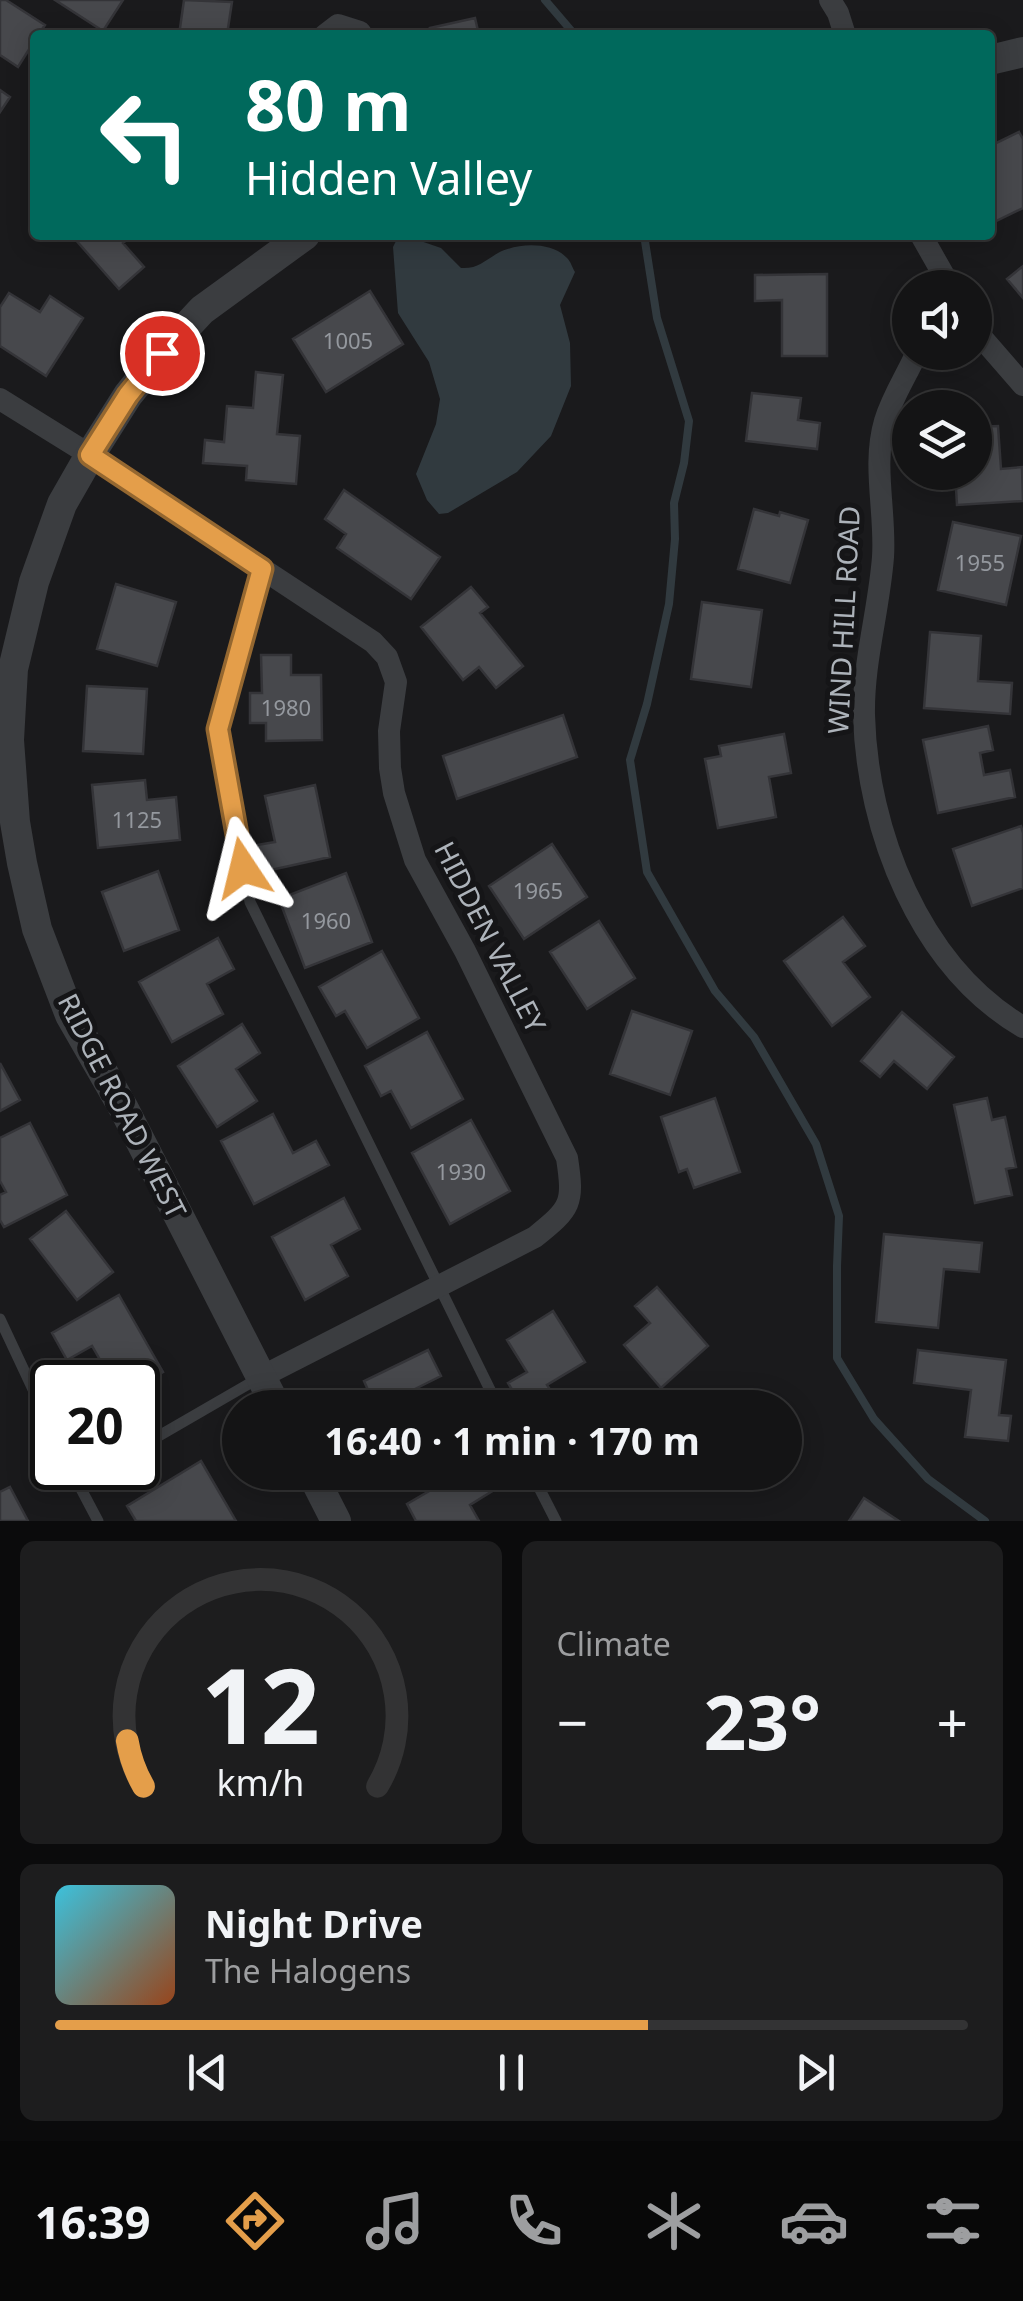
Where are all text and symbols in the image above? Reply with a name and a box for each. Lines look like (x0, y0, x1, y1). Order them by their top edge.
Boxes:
text: 80 m (245, 56, 412, 152)
icon: left (80, 70, 210, 200)
text: Hidden Valley (245, 147, 532, 208)
map controls (892, 270, 992, 490)
button: sound (892, 270, 992, 370)
pin (120, 311, 205, 396)
house number: 1005 (323, 325, 373, 355)
icon: arrive (135, 326, 190, 381)
button: layers (892, 390, 992, 490)
street label: WIND HILL ROAD (818, 505, 868, 735)
house number: 1955 (955, 547, 1005, 577)
house number: 1980 (261, 692, 311, 722)
house number: 1125 (112, 804, 162, 834)
position arrow (191, 816, 295, 920)
street label: HIDDEN VALLEY (426, 835, 555, 1039)
house number: 1965 (513, 875, 563, 905)
house number: 1960 (301, 905, 351, 935)
street label: RIDGE ROAD WEST (50, 987, 196, 1225)
house number: 1930 (436, 1156, 486, 1186)
speed limit sign: 20 (30, 1360, 160, 1490)
text: 16:40 · 1 min · 170 m (324, 1414, 700, 1466)
text: Climate (557, 1622, 671, 1665)
text: 12 (201, 1633, 320, 1774)
text: 23° (703, 1670, 821, 1772)
text: − (557, 1684, 588, 1759)
text: + (937, 1684, 968, 1759)
text: km/h (217, 1758, 305, 1806)
text: Night Drive (205, 1897, 423, 1949)
text: The Halogens (205, 1949, 411, 1992)
icon: previous (180, 2045, 235, 2100)
icon: pause (484, 2045, 539, 2100)
icon: next (788, 2045, 843, 2100)
icon: directions (220, 2186, 290, 2256)
icon: music (360, 2186, 430, 2256)
icon: phone (499, 2186, 569, 2256)
icon: climate (639, 2186, 709, 2256)
icon: car (779, 2186, 849, 2256)
icon: filters (918, 2186, 988, 2256)
text: 16:39 (35, 2191, 150, 2252)

